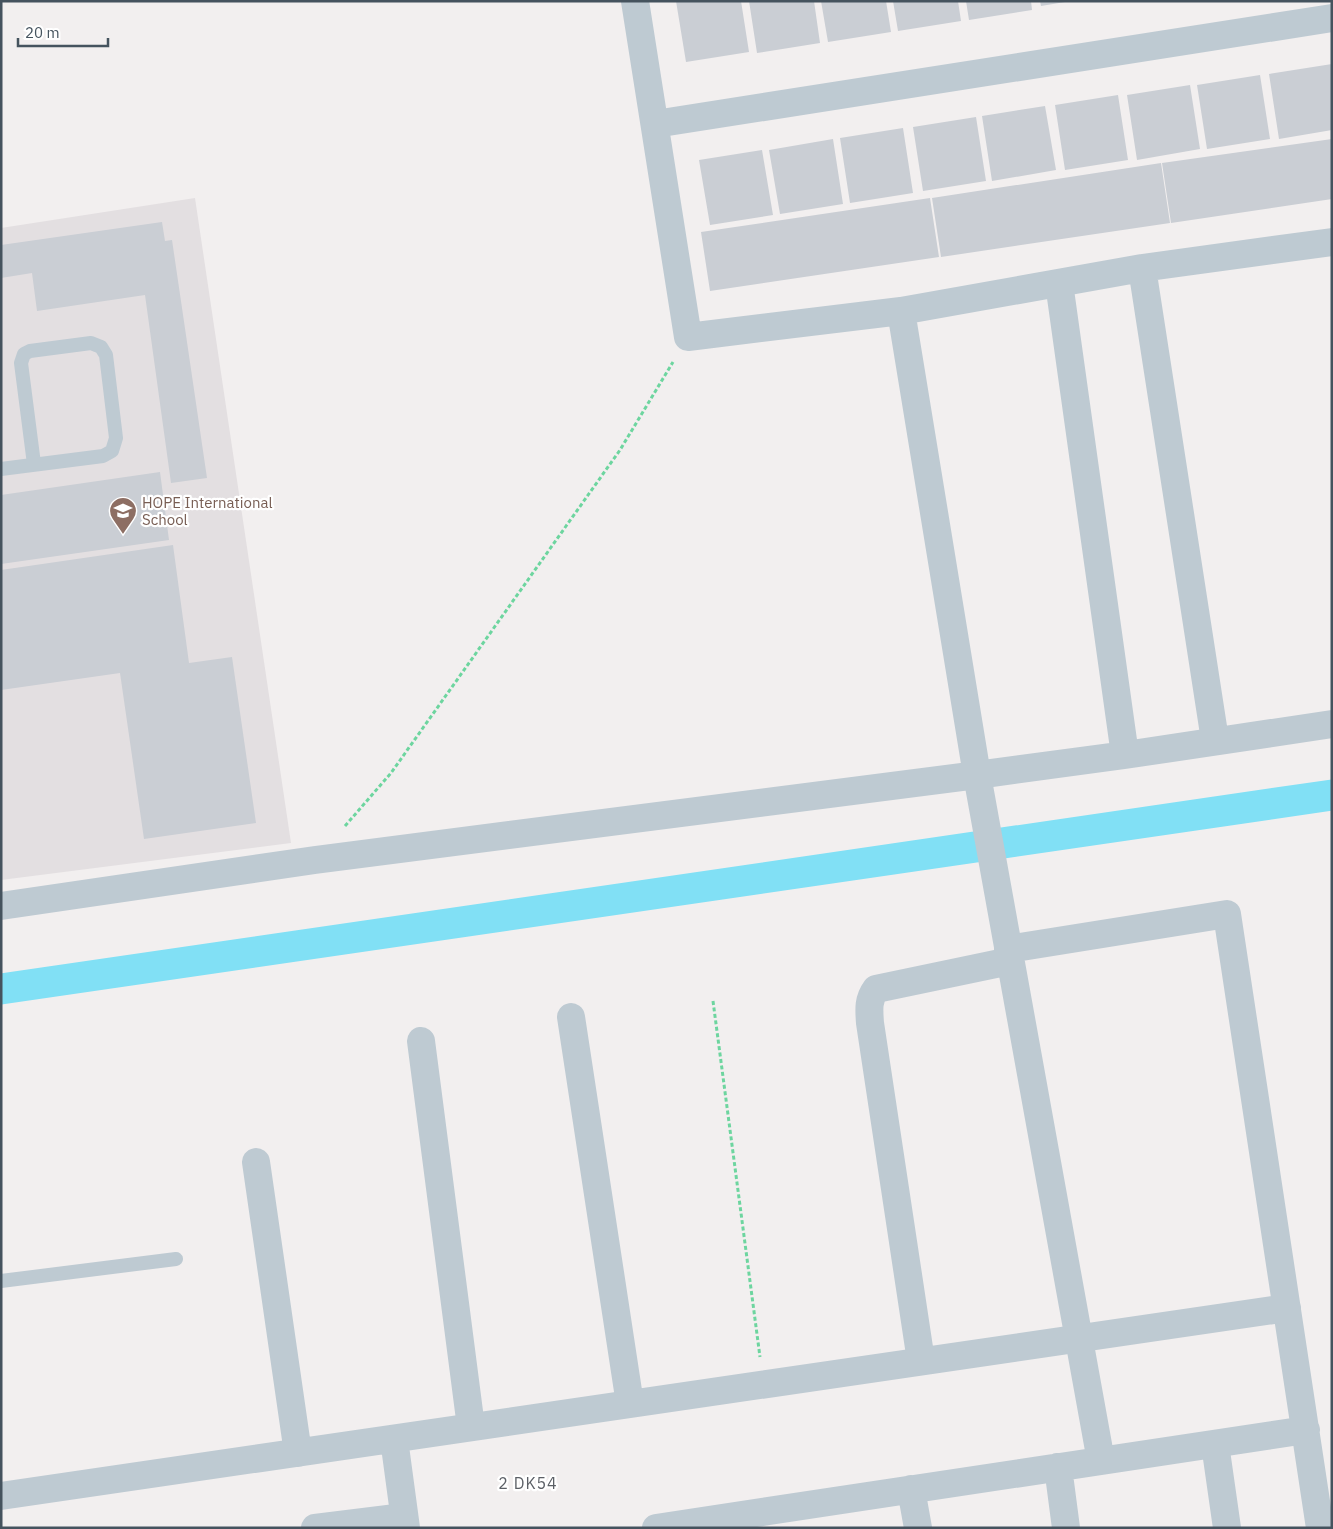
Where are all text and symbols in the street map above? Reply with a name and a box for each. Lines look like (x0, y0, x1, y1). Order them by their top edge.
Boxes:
scale bar (18, 15, 108, 47)
text: 20 m (25, 23, 60, 42)
place label: HOPE International School (142, 493, 273, 529)
school or university icon: HOPE International School (108, 496, 138, 535)
district label: 2 DK54 (498, 1473, 558, 1493)

